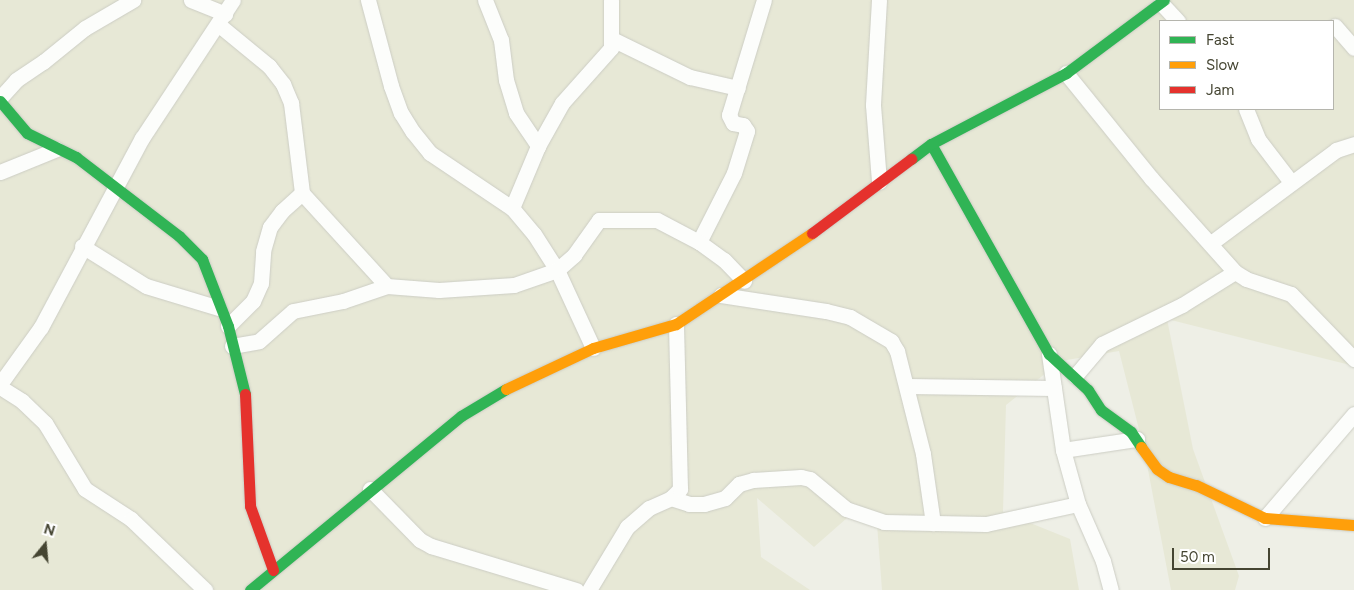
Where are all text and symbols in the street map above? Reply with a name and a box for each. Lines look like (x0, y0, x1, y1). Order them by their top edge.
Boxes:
legend (1159, 20, 1334, 110)
text: Fast (1206, 31, 1234, 49)
text: Slow (1206, 56, 1239, 74)
text: Jam (1206, 81, 1234, 99)
north arrow (20, 520, 70, 570)
text: N (42, 520, 57, 540)
scale bar (1174, 538, 1272, 570)
text: 50 m (1180, 548, 1215, 566)

